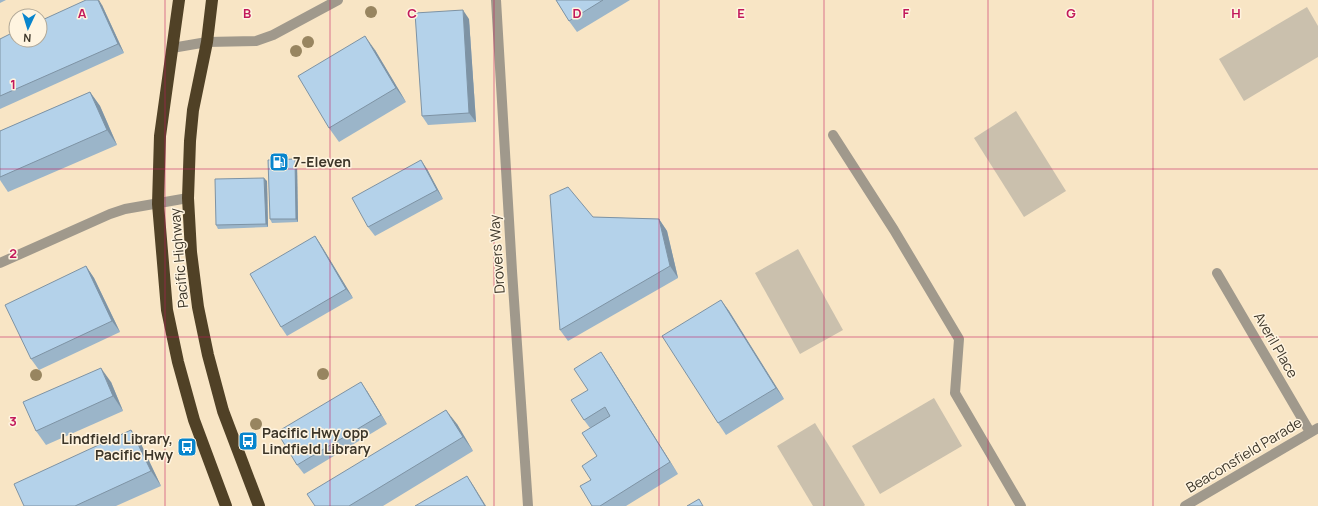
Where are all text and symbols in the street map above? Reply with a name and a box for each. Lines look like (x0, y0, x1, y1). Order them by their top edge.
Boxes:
text: A (78, 4, 87, 22)
text: B (243, 4, 251, 22)
text: C (407, 4, 417, 22)
text: D (572, 4, 582, 22)
text: E (737, 4, 745, 22)
text: F (903, 4, 910, 22)
text: G (1066, 4, 1076, 22)
text: H (1231, 4, 1241, 22)
north arrow (8, 8, 48, 48)
text: N (23, 31, 32, 46)
text: 1 (10, 75, 16, 93)
fuel station icon: 7-Eleven (268, 151, 290, 173)
place label: 7-Eleven (293, 152, 351, 171)
street label: Pacific Highway (165, 207, 192, 309)
street label: Drovers Way (484, 213, 509, 294)
text: 2 (9, 244, 17, 262)
street label: Averil Place (1250, 308, 1303, 381)
text: 3 (9, 412, 17, 430)
street label: Beaconsfield Parade (1182, 412, 1305, 497)
place label: Pacific Hwy opp Lindfield Library (262, 423, 371, 458)
place label: Lindfield Library, Pacific Hwy (61, 429, 173, 464)
bus stop icon: Pacific Hwy opp Lindfield Library (237, 430, 259, 452)
bus stop icon: Lindfield Library, Pacific Hwy (176, 436, 198, 458)

